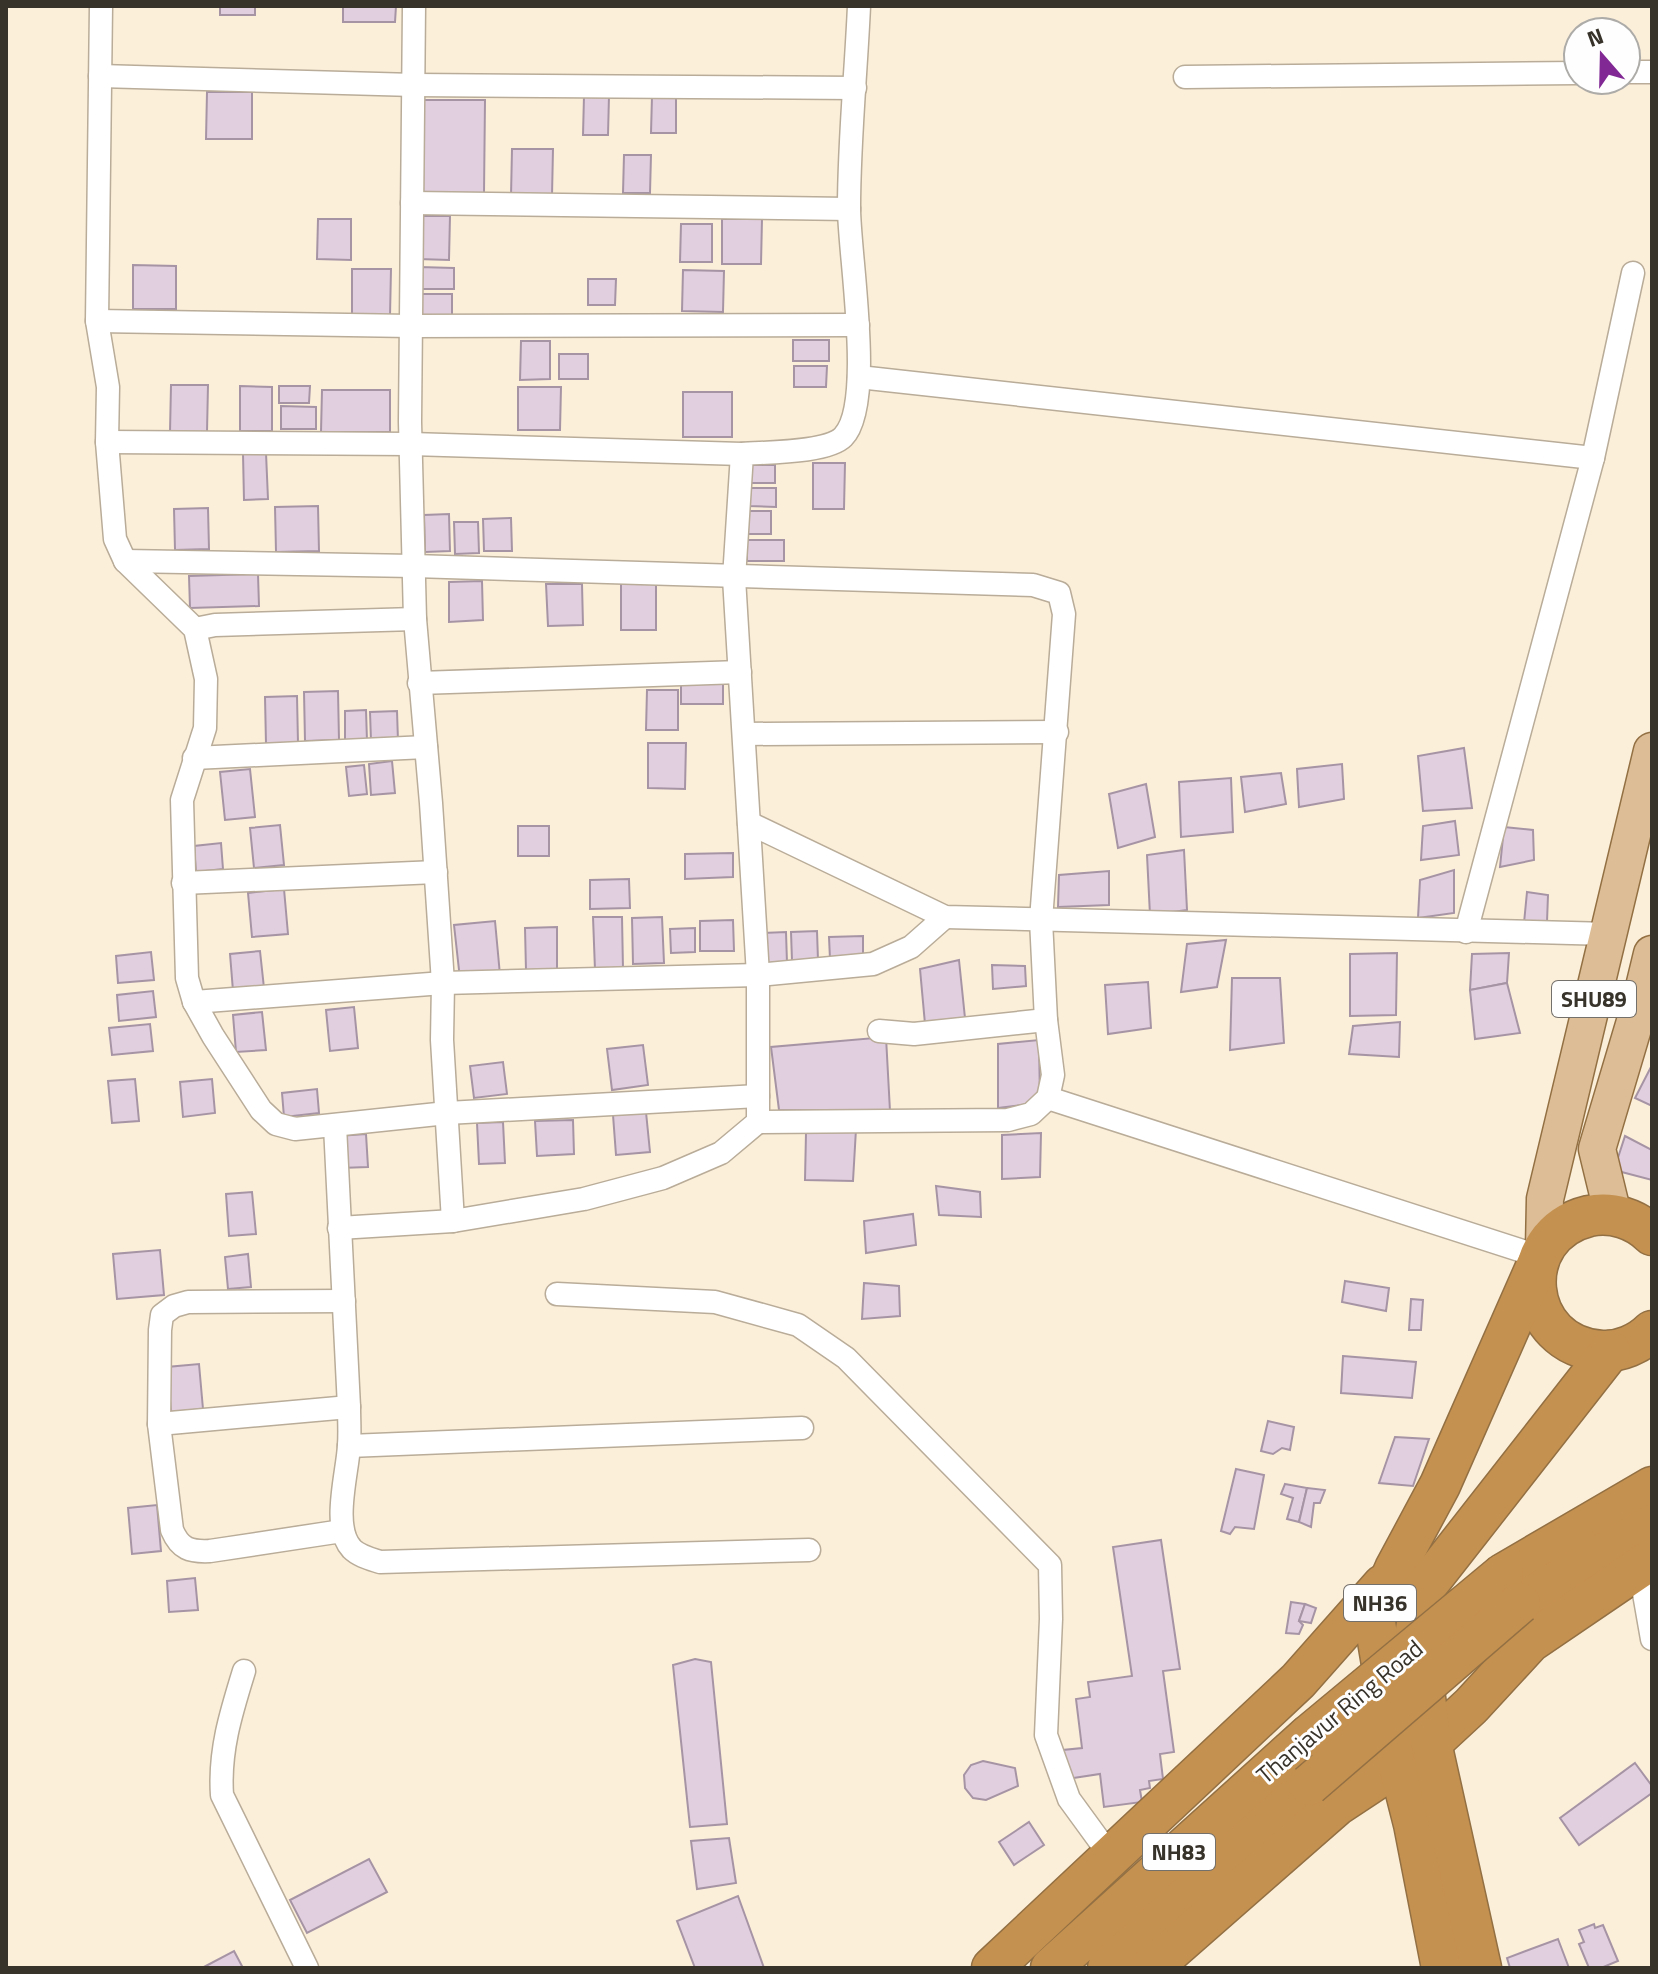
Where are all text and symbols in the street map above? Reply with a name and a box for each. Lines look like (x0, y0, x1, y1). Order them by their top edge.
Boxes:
north arrow (1562, 16, 1642, 96)
text: N (1582, 19, 1608, 56)
road number: SHU89 (1552, 981, 1636, 1017)
road number: NH36 (1344, 1585, 1416, 1621)
street label: Thanjavur Ring Road (1248, 1631, 1431, 1792)
road number: NH83 (1143, 1834, 1215, 1870)

